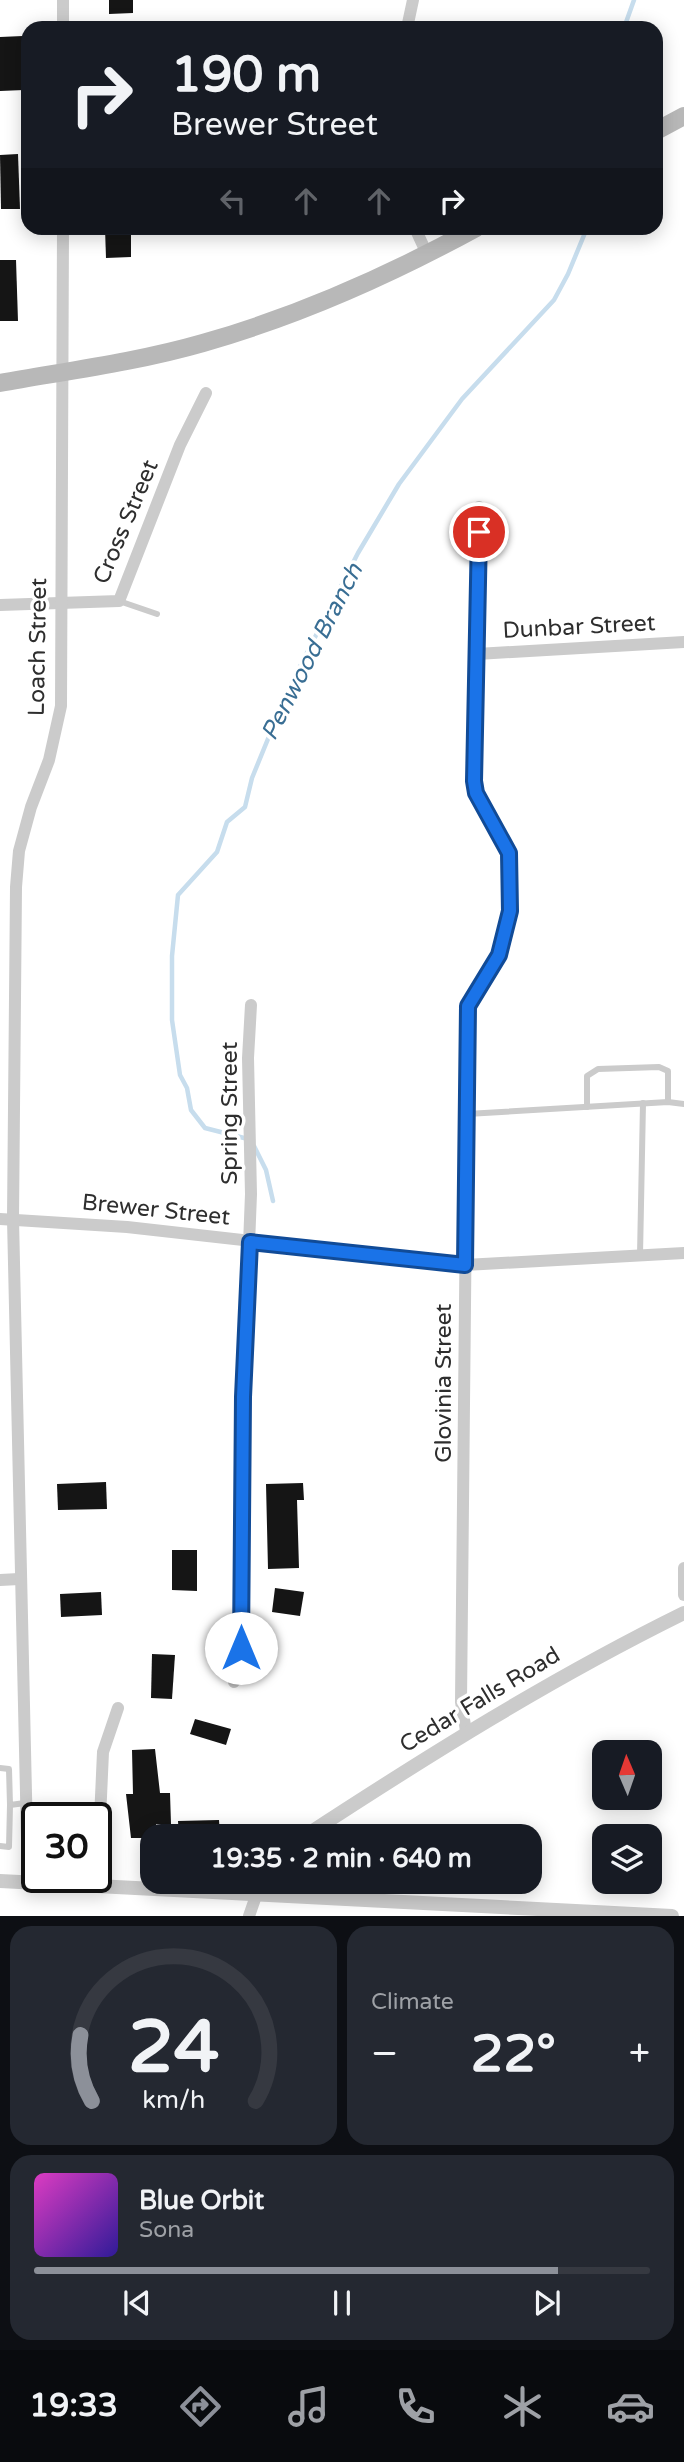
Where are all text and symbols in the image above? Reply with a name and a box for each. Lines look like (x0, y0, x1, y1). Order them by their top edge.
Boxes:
text: 190 m (171, 46, 321, 105)
icon: right (56, 49, 147, 140)
text: Brewer Street (171, 106, 378, 144)
icon: left (214, 182, 252, 220)
icon: ahead (287, 182, 325, 220)
icon: ahead (360, 182, 398, 220)
icon: right (433, 182, 471, 220)
street label: Cross Street (87, 456, 165, 588)
pin (449, 502, 509, 562)
icon: arrive (460, 513, 498, 551)
water label: Penwood Branch (255, 558, 370, 745)
street label: Loach Street (23, 577, 53, 716)
street label: Dunbar Street (502, 609, 656, 645)
street label: Spring Street (216, 1041, 244, 1185)
street label: Brewer Street (81, 1188, 232, 1232)
street label: Glovinia Street (430, 1303, 458, 1463)
position arrow (204, 1611, 278, 1685)
street label: Cedar Falls Road (395, 1641, 565, 1759)
north arrow (592, 1740, 662, 1810)
map controls (592, 1740, 662, 1894)
speed limit sign: 30 (21, 1802, 112, 1893)
button: layers (592, 1824, 662, 1894)
text: 19:35 · 2 min · 640 m (210, 1843, 472, 1874)
text: Climate (371, 1988, 454, 2016)
text: 24 (128, 2005, 219, 2093)
text: 22° (471, 2023, 556, 2086)
text: − (371, 2031, 398, 2077)
text: + (629, 2031, 650, 2077)
text: km/h (142, 2085, 205, 2115)
text: Blue Orbit (139, 2185, 264, 2216)
text: Sona (139, 2216, 194, 2244)
icon: previous (118, 2284, 156, 2322)
icon: pause (323, 2284, 361, 2322)
icon: next (528, 2284, 566, 2322)
icon: directions (176, 2382, 225, 2431)
icon: music (284, 2382, 333, 2431)
icon: phone (391, 2382, 440, 2431)
icon: climate (498, 2382, 547, 2431)
icon: car (606, 2382, 655, 2431)
text: 19:33 (29, 2387, 118, 2425)

